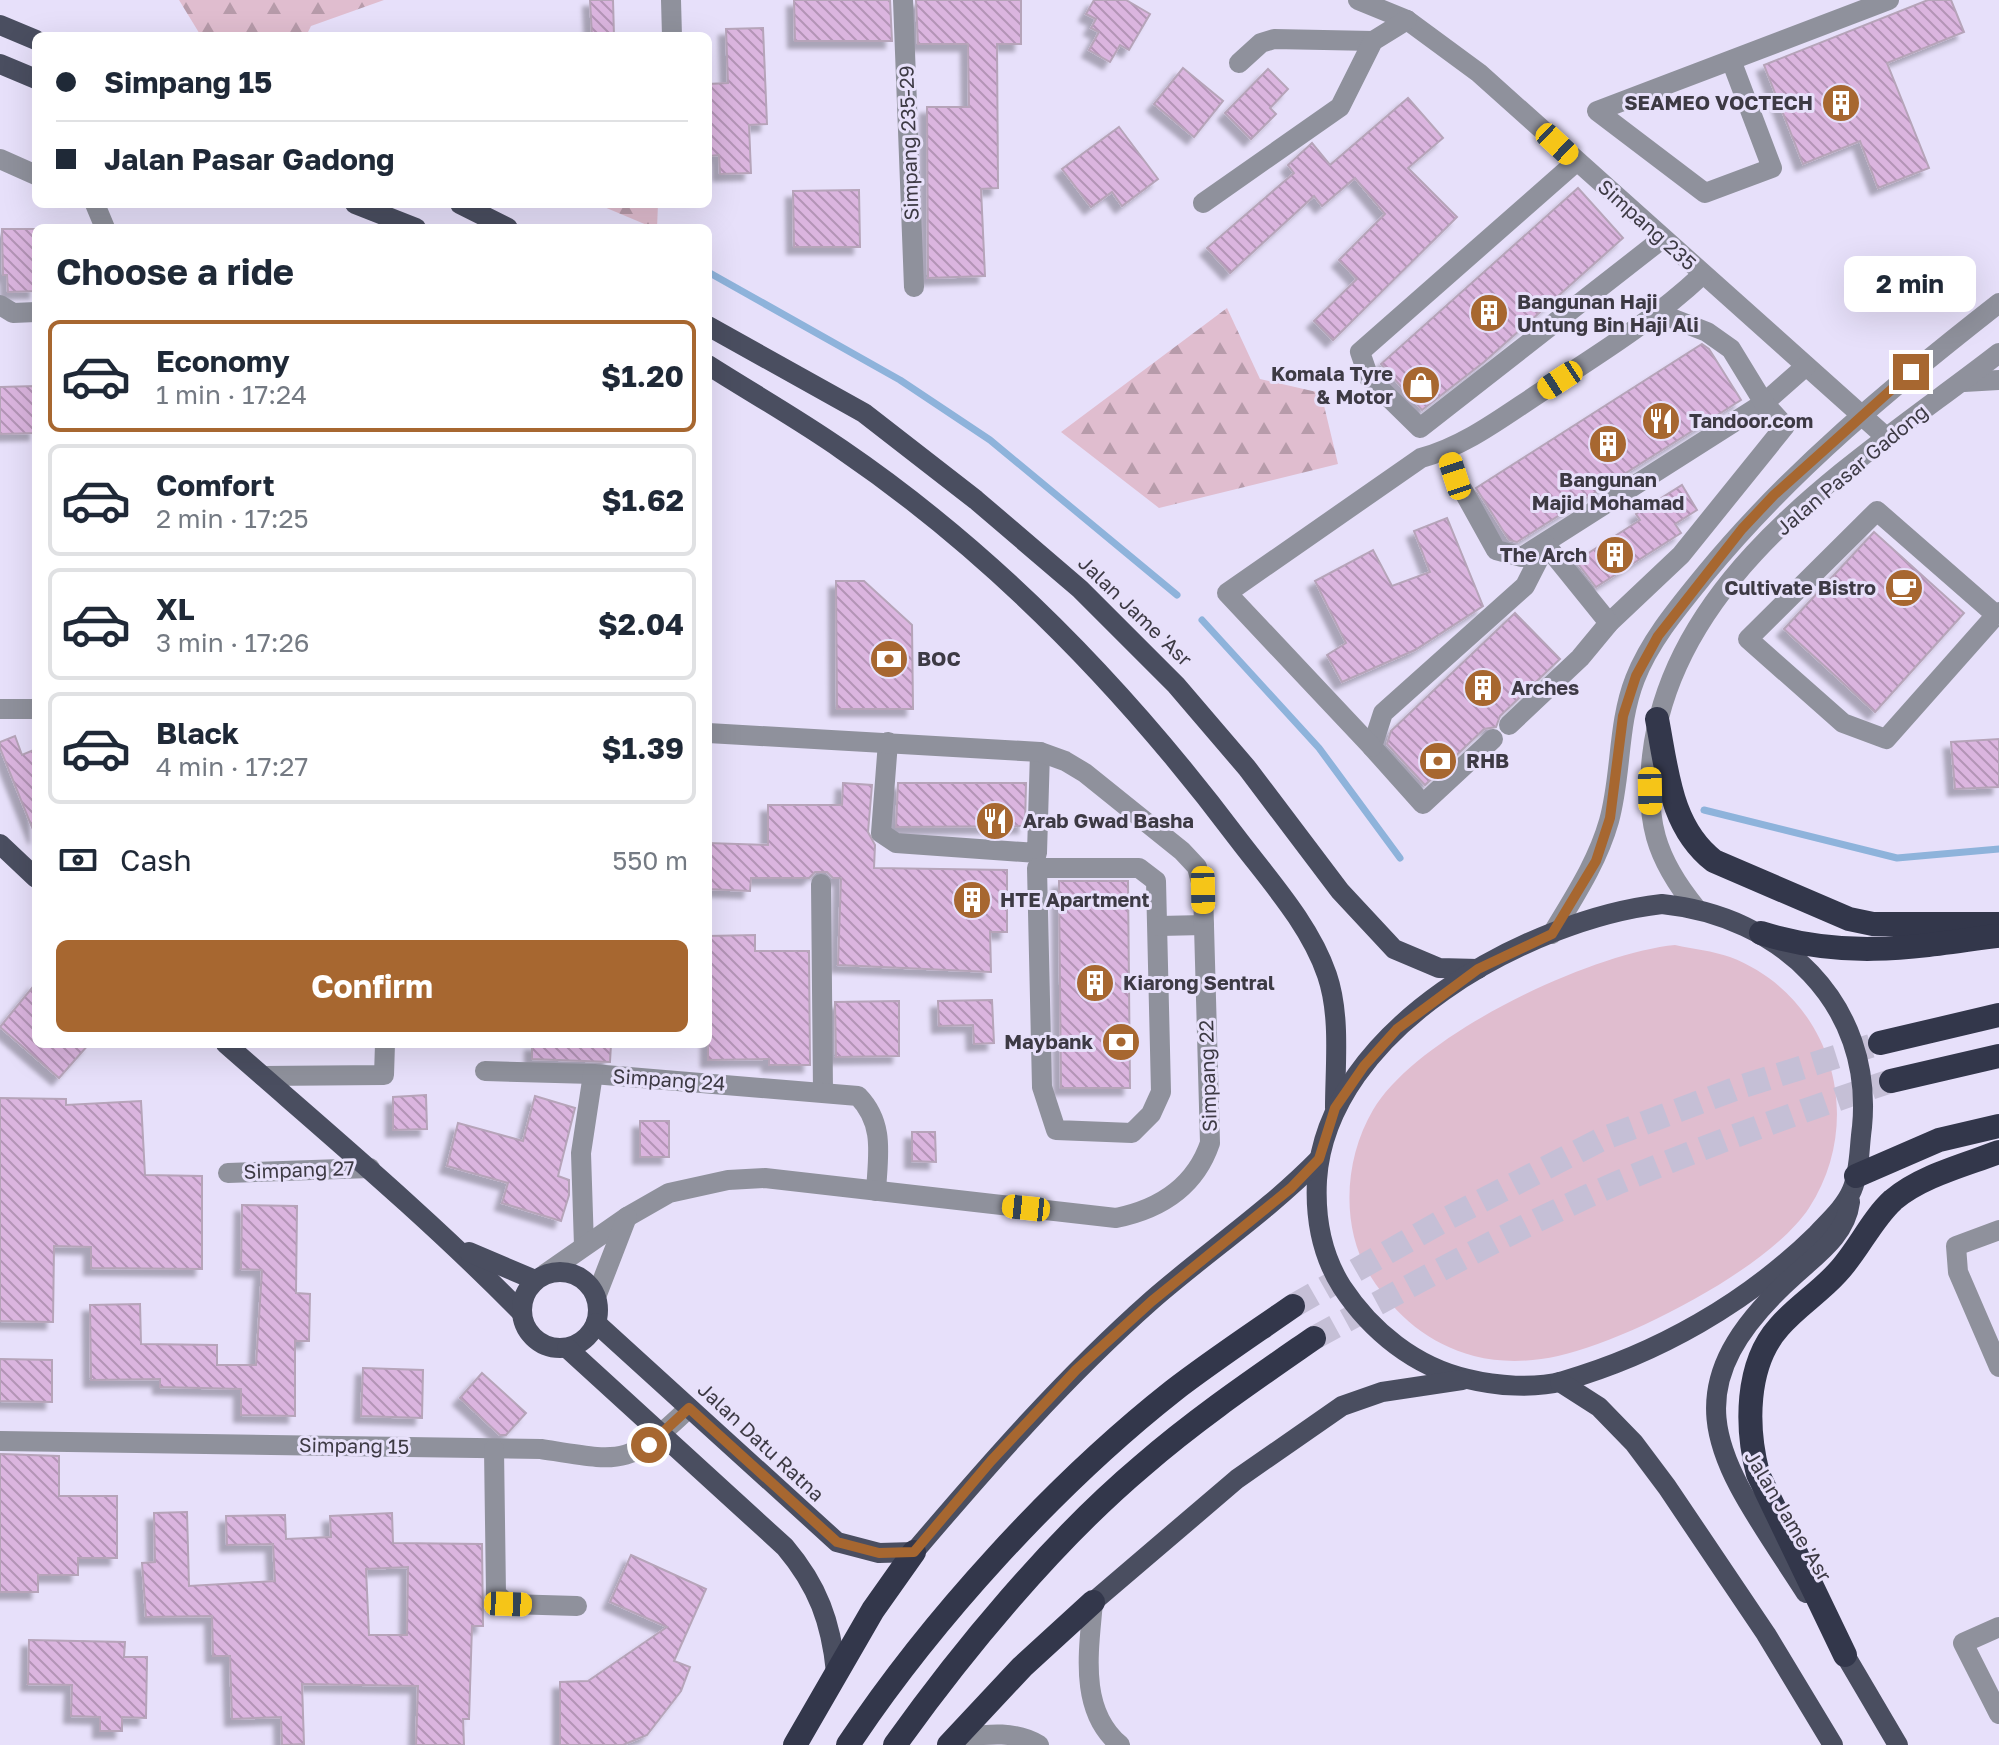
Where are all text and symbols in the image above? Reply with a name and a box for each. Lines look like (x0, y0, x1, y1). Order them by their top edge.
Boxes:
text: Simpang 15 (104, 64, 272, 100)
street label: Simpang 235-29 (893, 65, 923, 221)
building icon: SEAMEO VOCTECH (1820, 82, 1862, 124)
place label: SEAMEO VOCTECH (1624, 90, 1813, 114)
car (1531, 119, 1583, 169)
text: Jalan Pasar Gadong (104, 141, 395, 177)
street label: Simpang 235 (1594, 174, 1702, 275)
text: Choose a ride (56, 250, 294, 293)
callout: 2 min (1845, 256, 1977, 312)
text: 2 min (1876, 268, 1944, 299)
place label: Bangunan Haji Untung Bin Haji Ali (1517, 289, 1699, 336)
building icon: Bangunan Haji Untung Bin Haji Ali (1468, 292, 1510, 334)
icon: car (60, 340, 132, 412)
text: Economy (156, 343, 290, 379)
route end (1893, 354, 1929, 390)
car (1533, 357, 1587, 403)
text: $1.20 (601, 358, 684, 394)
place label: Komala Tyre & Motor (1271, 361, 1393, 408)
shop icon: Komala Tyre & Motor (1400, 364, 1442, 406)
text: 1 min · 17:24 (156, 379, 307, 410)
street label: Jalan Pasar Gadong (1771, 399, 1932, 540)
restaurant icon: Tandoor.com (1640, 400, 1682, 442)
place label: Tandoor.com (1689, 408, 1813, 432)
building icon: Bangunan Majid Mohamad (1587, 423, 1629, 465)
car (1436, 449, 1474, 503)
icon: car (60, 464, 132, 536)
text: Comfort (156, 467, 275, 503)
place label: Bangunan Majid Mohamad (1532, 467, 1684, 514)
text: $1.62 (602, 482, 684, 518)
text: 2 min · 17:25 (156, 503, 309, 534)
building icon: The Arch (1594, 534, 1636, 576)
place label: The Arch (1500, 542, 1587, 566)
street label: Jalan Jame 'Asr (1074, 550, 1198, 671)
cafe icon: Cultivate Bistro (1883, 567, 1925, 609)
place label: Cultivate Bistro (1724, 575, 1876, 599)
icon: car (60, 588, 132, 660)
text: XL (156, 591, 195, 627)
text: $2.04 (598, 606, 684, 642)
text: 3 min · 17:26 (156, 627, 309, 658)
bank icon: BOC (868, 638, 910, 680)
place label: BOC (917, 646, 961, 670)
building icon: Arches (1462, 667, 1504, 709)
place label: Arches (1511, 675, 1579, 699)
icon: car (60, 712, 132, 784)
text: Black (156, 715, 239, 751)
text: $1.39 (602, 730, 684, 766)
bank icon: RHB (1417, 740, 1459, 782)
place label: RHB (1466, 748, 1509, 772)
text: 4 min · 17:27 (156, 751, 308, 782)
car (1638, 767, 1662, 815)
restaurant icon: Arab Gwad Basha (974, 800, 1016, 842)
place label: Arab Gwad Basha (1023, 808, 1194, 832)
icon: cash (56, 838, 100, 882)
text: Cash (120, 842, 192, 878)
text: 550 m (612, 845, 688, 876)
car (1191, 866, 1215, 914)
building icon: HTE Apartment (951, 879, 993, 921)
place label: HTE Apartment (1000, 887, 1149, 911)
button: Confirm (56, 940, 688, 1032)
building icon: Kiarong Sentral (1074, 962, 1116, 1004)
place label: Kiarong Sentral (1123, 970, 1275, 994)
street label: Simpang 22 (1193, 1020, 1221, 1133)
bank icon: Maybank (1100, 1021, 1142, 1063)
place label: Maybank (1004, 1029, 1093, 1053)
street label: Simpang 24 (612, 1063, 726, 1095)
street label: Simpang 27 (243, 1155, 355, 1183)
car (1001, 1194, 1051, 1222)
street label: Jalan Datu Ratna (694, 1377, 830, 1506)
route start (631, 1427, 667, 1463)
street label: Simpang 15 (299, 1432, 409, 1458)
street label: Jalan Jame 'Asr (1740, 1446, 1838, 1586)
car (484, 1591, 532, 1617)

